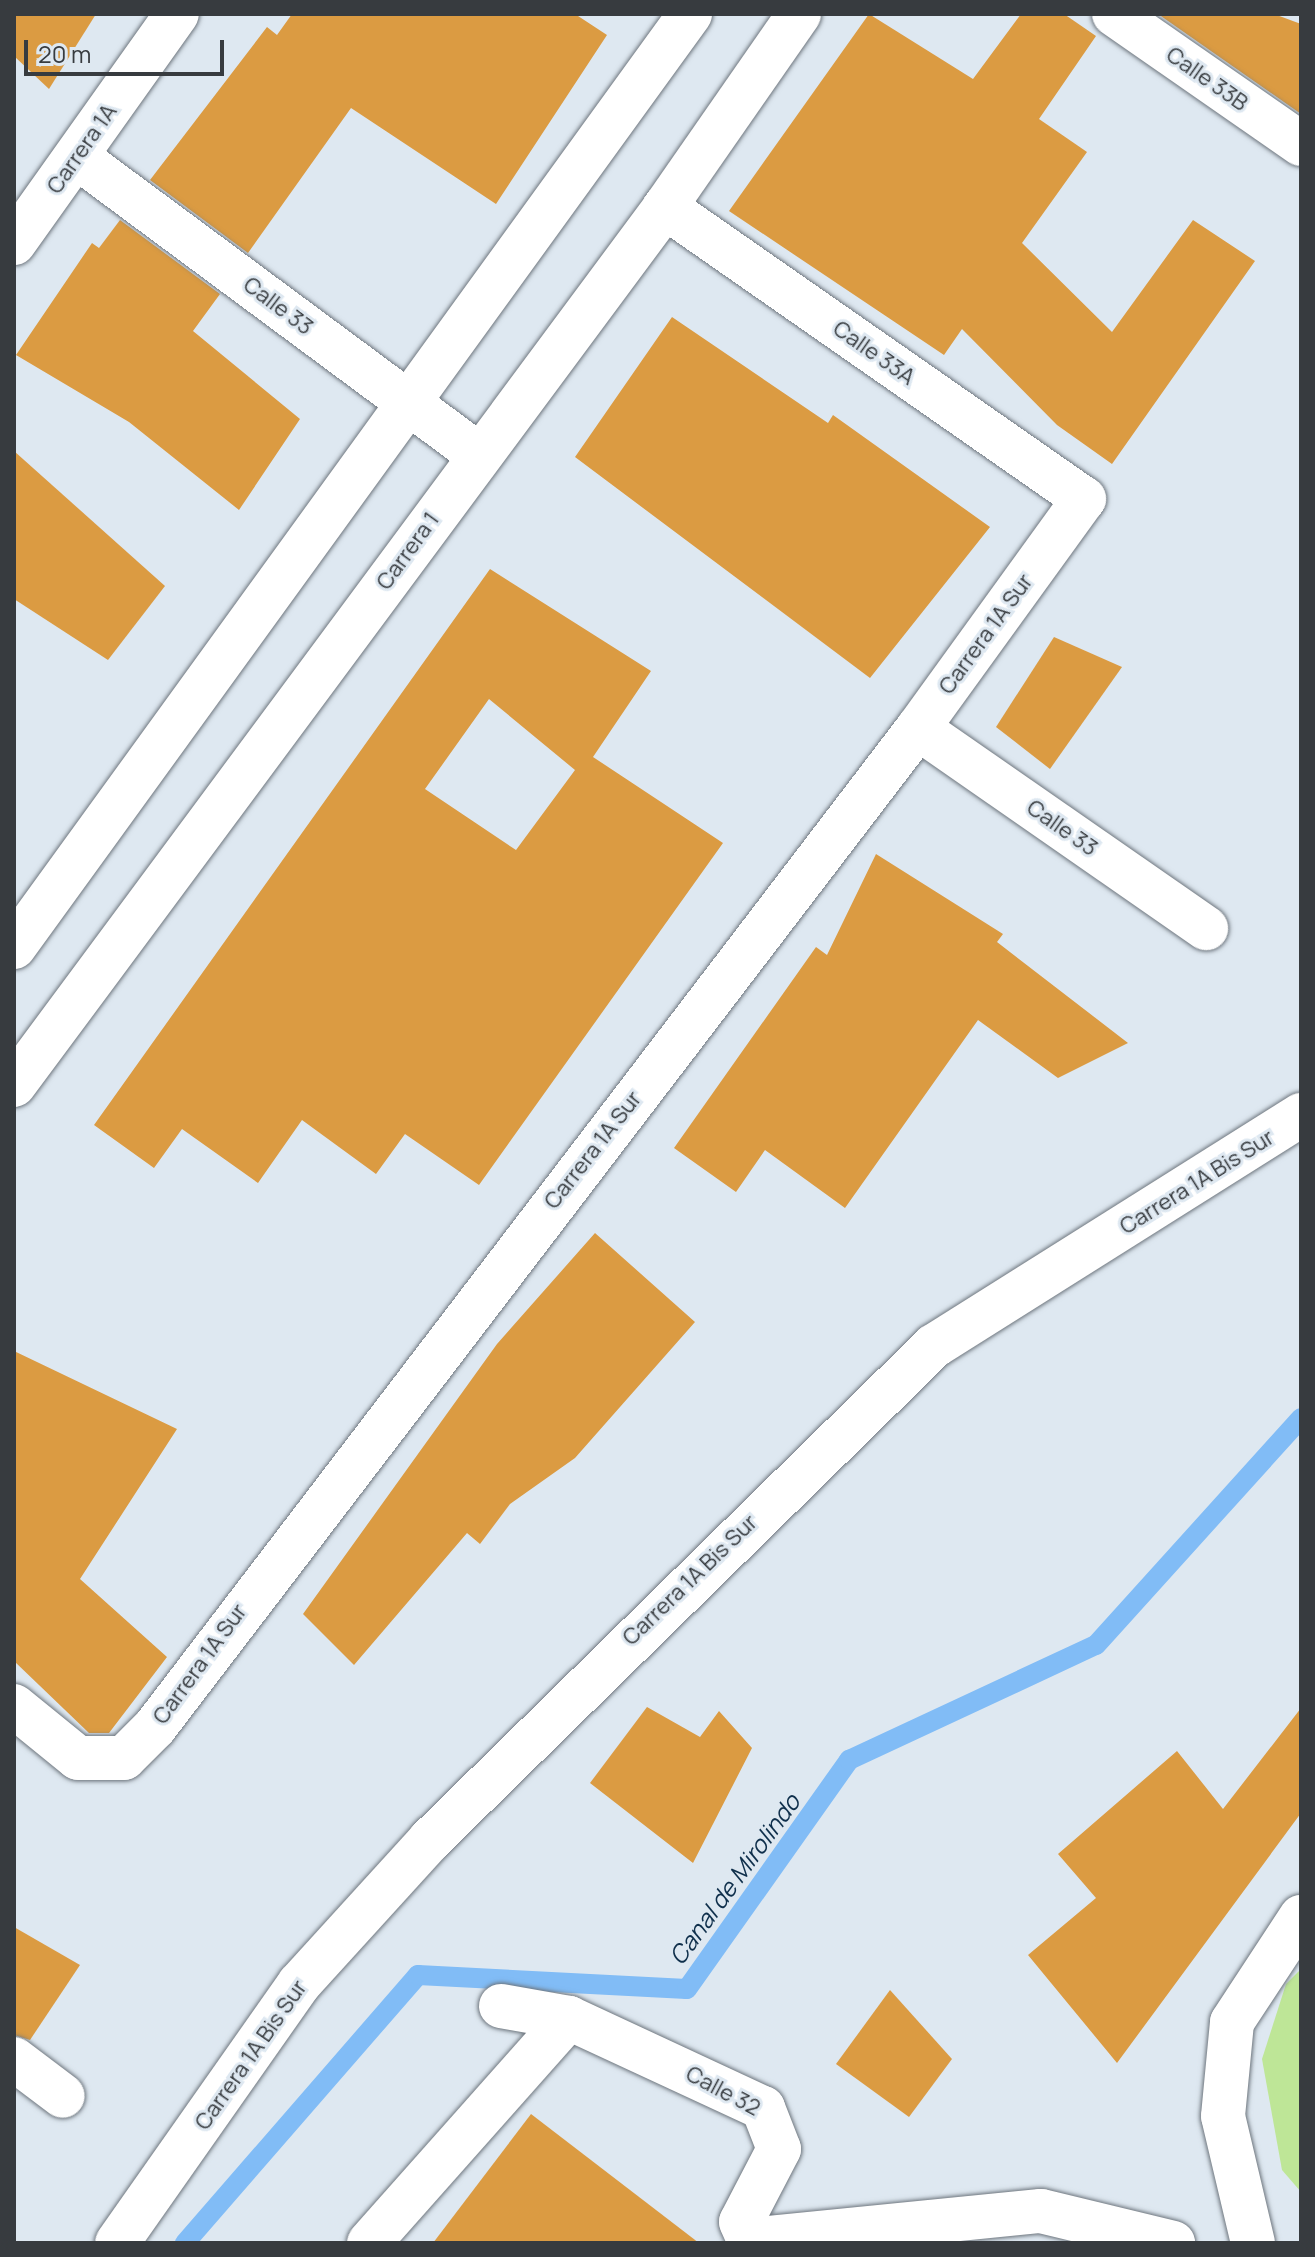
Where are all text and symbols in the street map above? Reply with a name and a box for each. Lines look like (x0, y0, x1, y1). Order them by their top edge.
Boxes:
scale bar (28, 24, 228, 74)
text: 20 m (38, 37, 91, 70)
street label: Calle 33B (1161, 41, 1253, 117)
street label: Carrera 1A (42, 99, 122, 199)
street label: Calle 33 (238, 271, 318, 341)
street label: Calle 33A (828, 315, 920, 391)
street label: Carrera 1 (371, 507, 445, 595)
street label: Carrera 1A Sur (934, 569, 1038, 699)
street label: Calle 33 (1022, 794, 1102, 862)
street label: Carrera 1A Sur (539, 1086, 647, 1214)
street label: Carrera 1A Bis Sur (1115, 1124, 1279, 1240)
street label: Carrera 1A Bis Sur (617, 1509, 763, 1651)
street label: Carrera 1A Sur (148, 1599, 252, 1729)
water label: Canal de Mirolindo (662, 1788, 806, 1970)
street label: Carrera 1A Bis Sur (190, 1975, 312, 2135)
street label: Calle 32 (681, 2061, 765, 2121)

